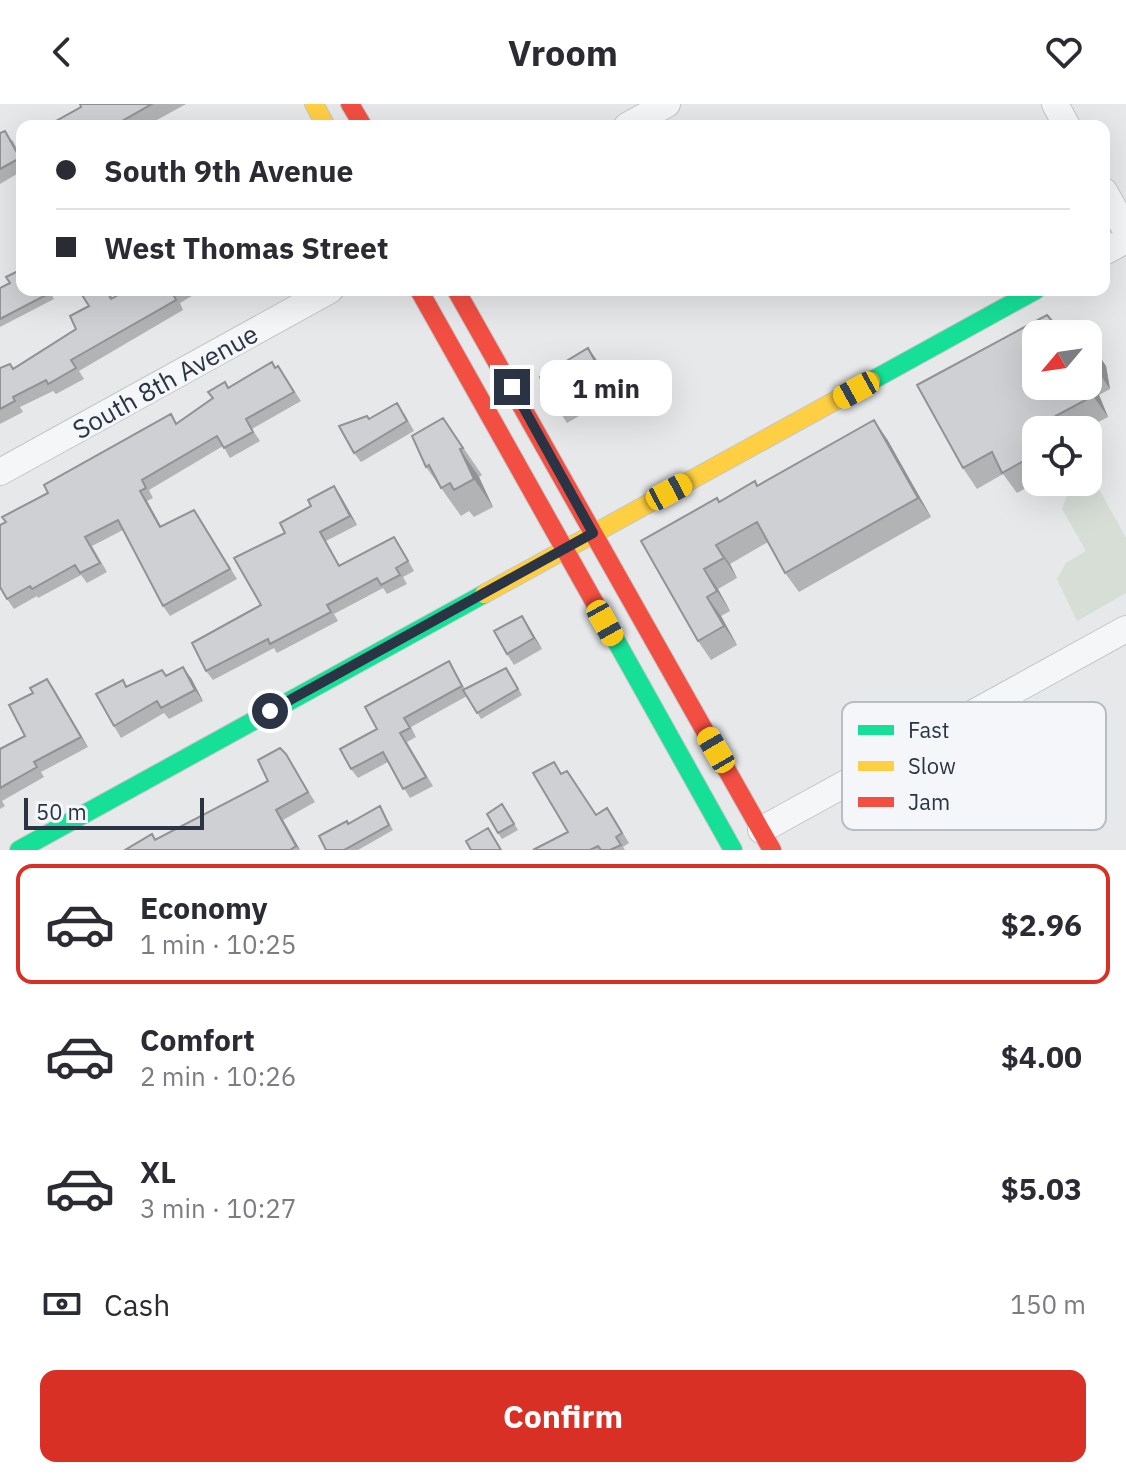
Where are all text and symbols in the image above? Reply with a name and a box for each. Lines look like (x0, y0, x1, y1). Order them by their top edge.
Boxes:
text: Vroom (508, 29, 618, 76)
icon: back (40, 30, 84, 74)
icon: heart (1042, 30, 1086, 74)
text: South 9th Avenue (104, 151, 353, 190)
text: West Thomas Street (104, 228, 388, 267)
street label: South 8th Avenue (66, 316, 264, 446)
north arrow (1022, 320, 1102, 400)
map controls (1022, 320, 1102, 496)
callout: 1 min (540, 359, 672, 415)
car (829, 368, 883, 412)
route end (494, 369, 530, 405)
text: 1 min (572, 371, 640, 405)
button: locate (1022, 416, 1102, 496)
car (642, 470, 696, 514)
car (583, 596, 627, 650)
route start (252, 693, 288, 729)
legend (842, 702, 1106, 830)
text: Fast (908, 715, 949, 744)
car (694, 723, 738, 777)
text: Slow (908, 751, 956, 780)
text: Jam (908, 787, 950, 816)
scale bar (24, 794, 204, 830)
text: 50 m (36, 797, 87, 826)
icon: car (44, 888, 116, 960)
text: Economy (140, 888, 268, 927)
text: $2.96 (1001, 905, 1082, 944)
text: 1 min · 10:25 (140, 927, 296, 961)
icon: car (44, 1020, 116, 1092)
text: Comfort (140, 1020, 255, 1059)
text: $4.00 (1001, 1037, 1082, 1076)
text: 2 min · 10:26 (140, 1059, 296, 1093)
icon: car (44, 1152, 116, 1224)
text: XL (140, 1152, 176, 1191)
text: $5.03 (1001, 1169, 1082, 1208)
text: 3 min · 10:27 (140, 1191, 296, 1225)
icon: cash (40, 1282, 84, 1326)
text: Cash (104, 1285, 170, 1324)
text: 150 m (1010, 1287, 1086, 1321)
button: Confirm (40, 1370, 1086, 1462)

